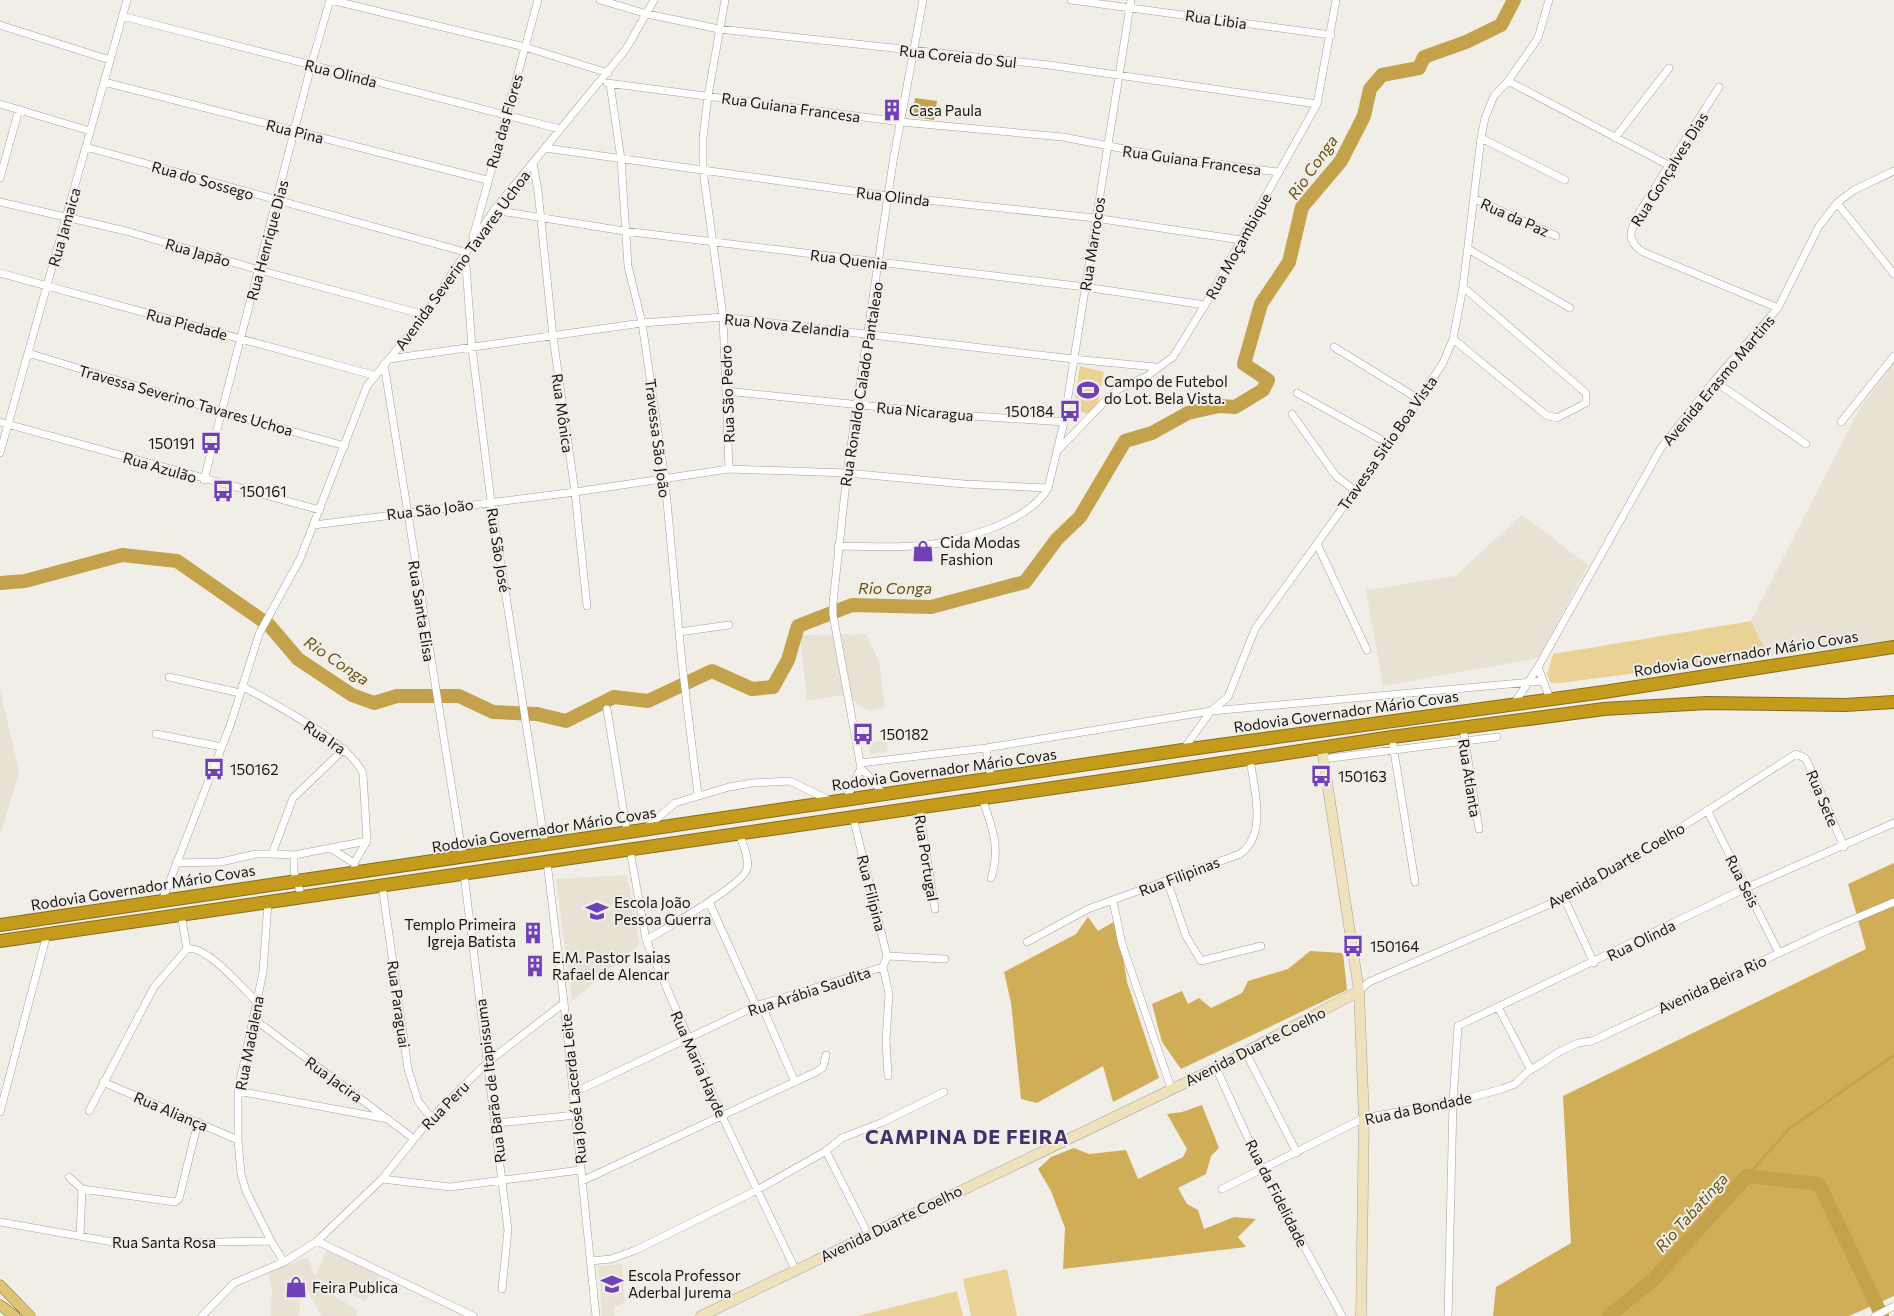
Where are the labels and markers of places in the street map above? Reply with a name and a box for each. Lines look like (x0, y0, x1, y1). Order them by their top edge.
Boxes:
building icon: Casa Paula (879, 97, 905, 123)
place label: Casa Paula (909, 101, 982, 119)
place label: Campo de Futebol do Lot. Bela Vista. (1104, 372, 1228, 407)
sports icon: Campo de Futebol do Lot. Bela Vista. (1075, 377, 1101, 403)
bus stop icon: 150184 (1057, 398, 1083, 424)
place label: 150184 (1005, 402, 1054, 420)
bus stop icon: 150191 (198, 430, 224, 456)
place label: 150191 (148, 434, 195, 452)
bus stop icon: 150161 (210, 478, 236, 504)
place label: 150161 (240, 482, 287, 500)
place label: Cida Modas Fashion (940, 533, 1020, 568)
shop icon: Cida Modas Fashion (910, 538, 936, 564)
bus stop icon: 150182 (850, 721, 876, 747)
place label: 150182 (880, 725, 929, 743)
bus stop icon: 150162 (201, 756, 227, 782)
place label: 150162 (230, 760, 279, 778)
bus stop icon: 150163 (1308, 763, 1334, 789)
place label: 150163 (1338, 767, 1387, 785)
place label: Escola João Pessoa Guerra (614, 893, 711, 928)
school or university icon: Escola João Pessoa Guerra (584, 898, 610, 924)
place label: Templo Primeira Igreja Batista (404, 915, 516, 950)
building icon: Templo Primeira Igreja Batista (520, 920, 546, 946)
bus stop icon: 150164 (1340, 933, 1366, 959)
place label: 150164 (1370, 937, 1419, 955)
place label: E.M. Pastor Isaias Rafael de Alencar (552, 948, 671, 983)
building icon: E.M. Pastor Isaias Rafael de Alencar (522, 953, 548, 979)
place label: Escola Professor Aderbal Jurema (628, 1266, 741, 1301)
school or university icon: Escola Professor Aderbal Jurema (599, 1271, 625, 1297)
shop icon: Feira Publica (283, 1274, 309, 1300)
place label: Feira Publica (312, 1278, 398, 1296)

